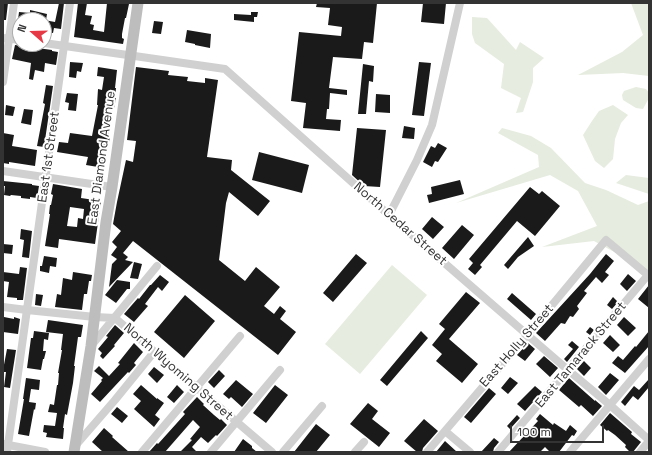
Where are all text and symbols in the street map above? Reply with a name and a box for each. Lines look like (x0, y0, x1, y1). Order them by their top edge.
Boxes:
north arrow (12, 12, 52, 52)
text: N (14, 22, 30, 34)
street label: East Diamond Avenue (85, 90, 119, 226)
street label: East 1st Street (35, 110, 63, 204)
street label: North Cedar Street (350, 179, 450, 269)
street label: East Tamarack Street (532, 299, 630, 411)
street label: East Holly Street (477, 301, 557, 391)
street label: North Wyoming Street (120, 320, 236, 424)
scale bar (512, 417, 606, 443)
text: 100 m (517, 424, 551, 440)

